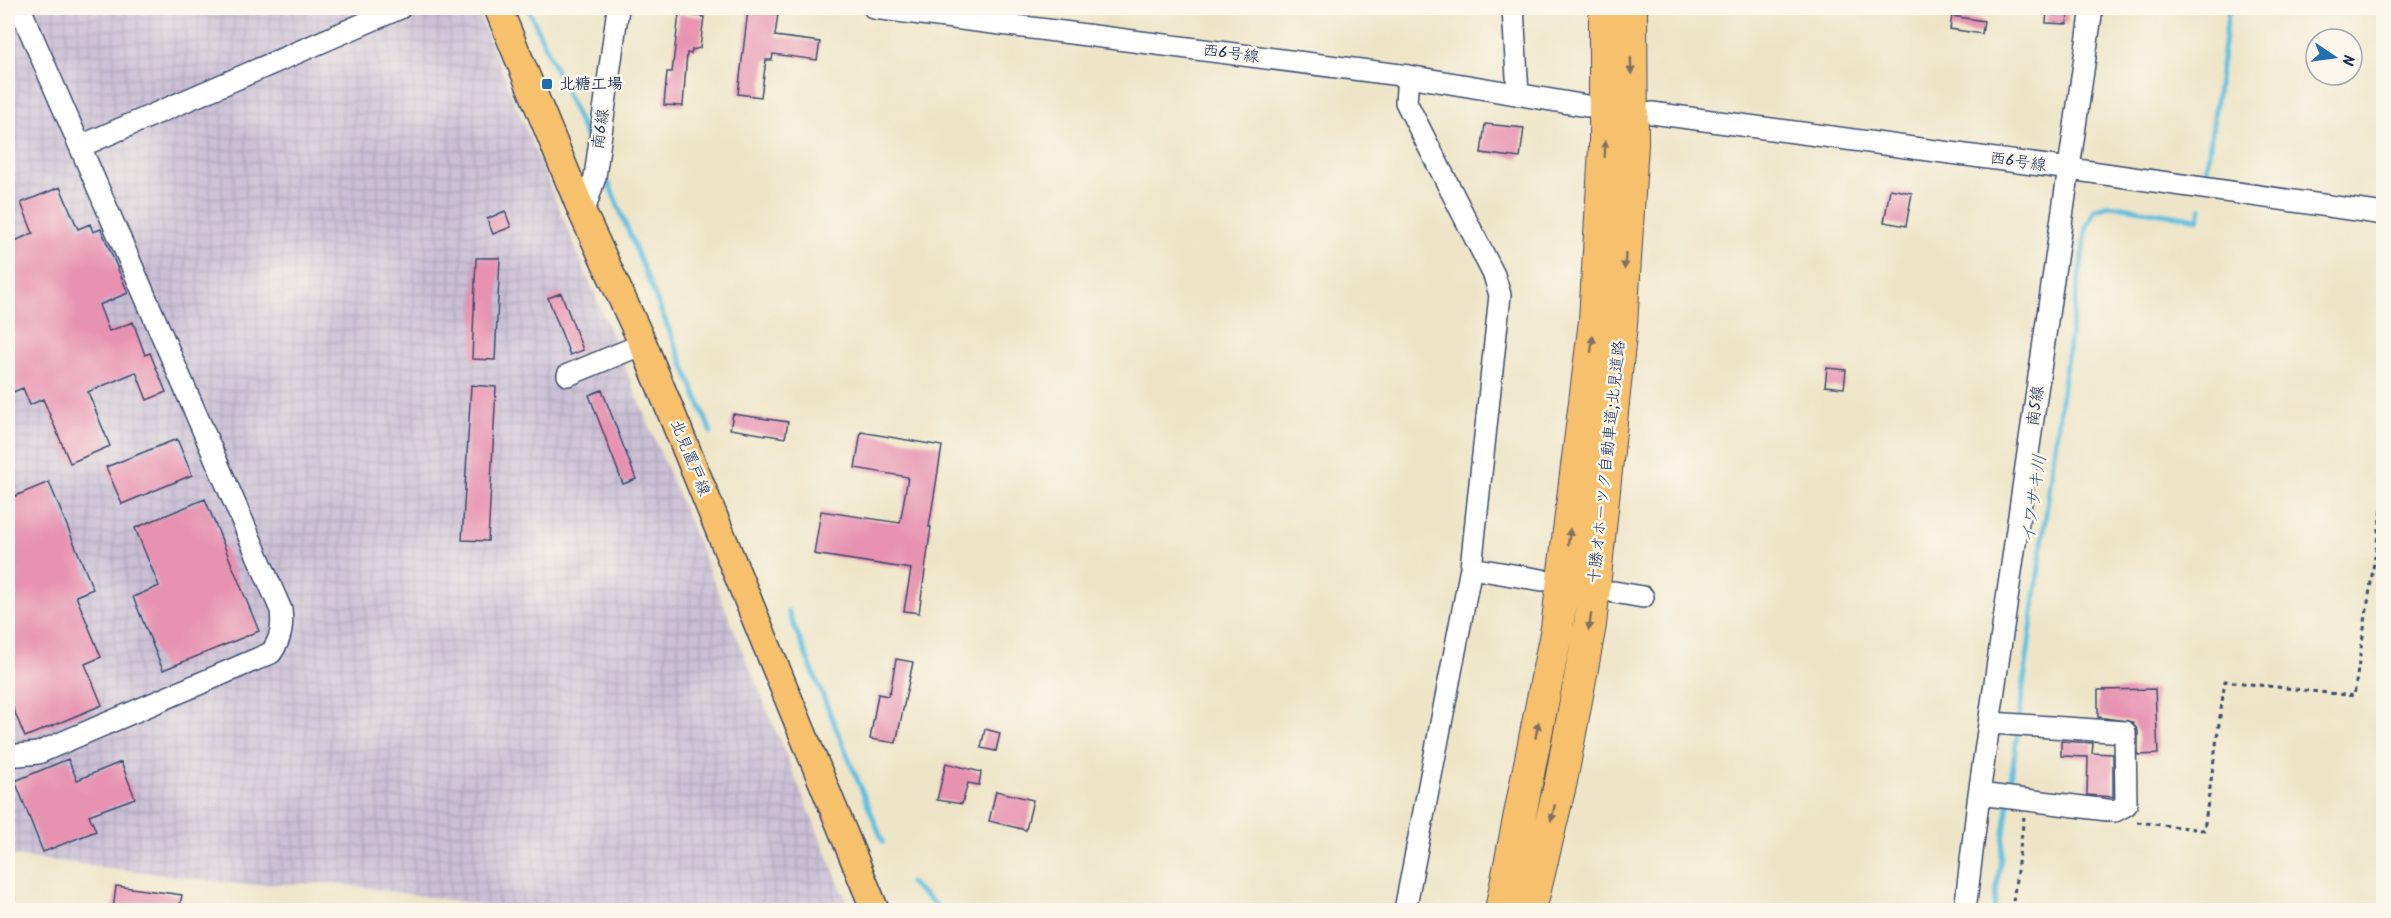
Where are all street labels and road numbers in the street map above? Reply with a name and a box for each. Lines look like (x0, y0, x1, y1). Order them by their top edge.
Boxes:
street label: 西6号線 (1201, 38, 1261, 70)
street label: 南6線 (586, 107, 616, 151)
street label: 西6号線 (1988, 146, 2048, 178)
street label: 十勝オホーツク自動車道;北見道路 (1582, 339, 1632, 585)
street label: 南5線 (2021, 384, 2051, 428)
street label: 北見置戸線 (663, 416, 717, 500)

